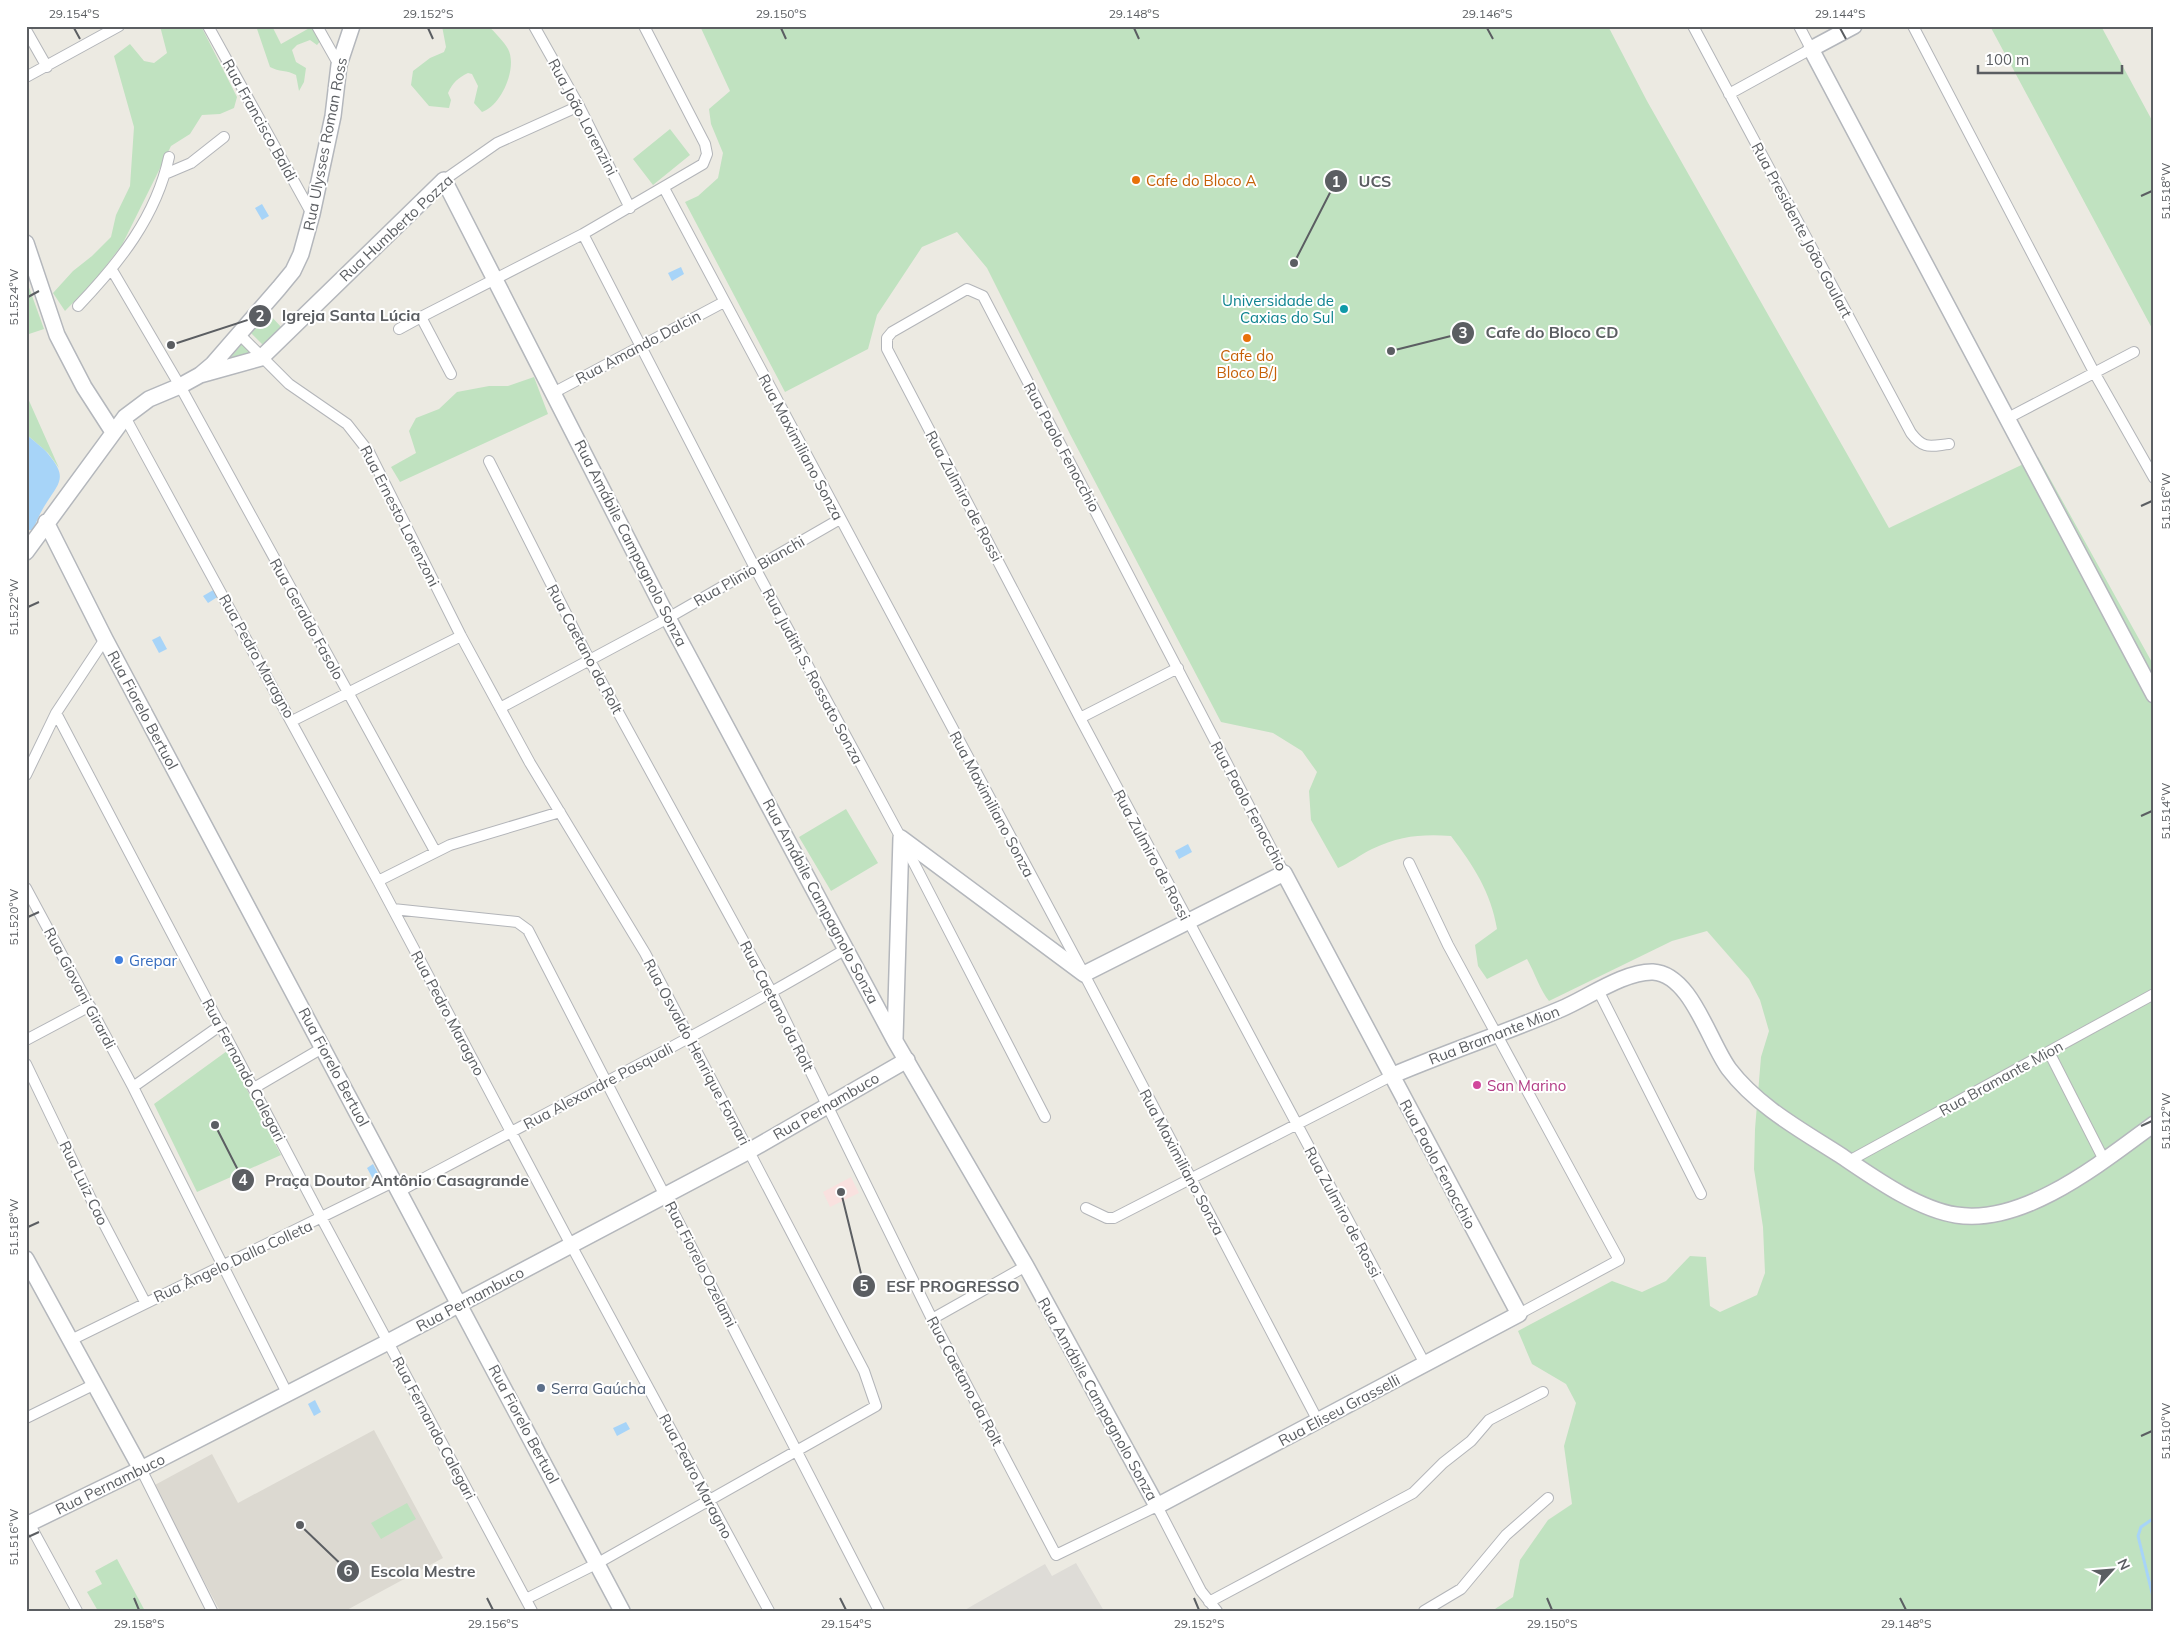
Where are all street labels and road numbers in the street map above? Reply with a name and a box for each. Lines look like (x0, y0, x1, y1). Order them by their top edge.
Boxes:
street label: Rua João Lorenzini (544, 55, 622, 179)
street label: Rua Francisco Baldi (219, 56, 301, 184)
street label: Rua Ulysses Roman Ross (299, 56, 351, 232)
street label: Rua Presidente João Goulart (1748, 139, 1856, 321)
street label: Rua Humberto Pozza (335, 170, 457, 286)
street label: Rua Amando Dalcin (572, 306, 704, 388)
street label: Rua Maximiliano Sonza (754, 371, 848, 523)
street label: Rua Paolo Fenocchio (1020, 379, 1104, 515)
street label: Rua Zulmiro de Rossi (921, 427, 1007, 565)
street label: Rua Amábile Campagnolo Sonza (570, 436, 692, 650)
street label: Rua Ernesto Lorenzoni (356, 442, 444, 590)
street label: Rua Plinio Bianchi (690, 532, 808, 610)
street label: Rua Geraldo Fasolo (266, 555, 348, 683)
street label: Rua Caetano da Rolt (543, 581, 627, 717)
street label: Rua Judith S. Rossato Sonza (759, 585, 867, 767)
street label: Rua Pedro Maragno (215, 591, 299, 721)
street label: Rua Fiorelo Bertuol (104, 647, 182, 773)
street label: Rua Maximiliano Sonza (945, 728, 1039, 880)
street label: Rua Paolo Fenocchio (1207, 738, 1291, 874)
street label: Rua Zulmiro de Rossi (1109, 786, 1195, 924)
street label: Rua Amábile Campagnolo Sonza (759, 795, 883, 1007)
street label: Rua Giovani Girardi (40, 924, 120, 1052)
street label: Rua Caetano da Rolt (736, 937, 818, 1075)
street label: Rua Pedro Maragno (407, 947, 489, 1079)
street label: Rua Osvaldo Henrique Fornari (640, 955, 754, 1149)
street label: Rua Fernando Calegari (198, 995, 290, 1145)
street label: Rua Bramante Mion (1426, 1001, 1562, 1069)
street label: Rua Fiorelo Bertuol (295, 1004, 373, 1130)
street label: Rua Bramante Mion (1936, 1036, 2066, 1120)
street label: Rua Alexandre Pasquali (520, 1039, 676, 1133)
street label: Rua Pernambuco (770, 1068, 882, 1144)
street label: Rua Maximiliano Sonza (1135, 1086, 1229, 1238)
street label: Rua Paolo Fenocchio (1396, 1096, 1480, 1232)
street label: Rua Luiz Cao (55, 1138, 113, 1228)
street label: Rua Zulmiro de Rossi (1300, 1143, 1386, 1281)
street label: Rua Fiorelo Ozelami (661, 1198, 741, 1330)
street label: Rua Ângelo Dalla Colleta (151, 1216, 315, 1306)
street label: Rua Pernambuco (413, 1263, 527, 1335)
street label: Rua Amábile Campagnolo Sonza (1034, 1294, 1162, 1504)
street label: Rua Caetano da Rolt (923, 1313, 1007, 1449)
street label: Rua Fernando Calegari (388, 1353, 480, 1503)
street label: Rua Fiorelo Bertuol (485, 1361, 563, 1487)
street label: Rua Eliseu Grasselli (1275, 1370, 1403, 1450)
street label: Rua Pedro Maragno (655, 1410, 737, 1542)
street label: Rua Pernambuco (52, 1449, 168, 1519)

